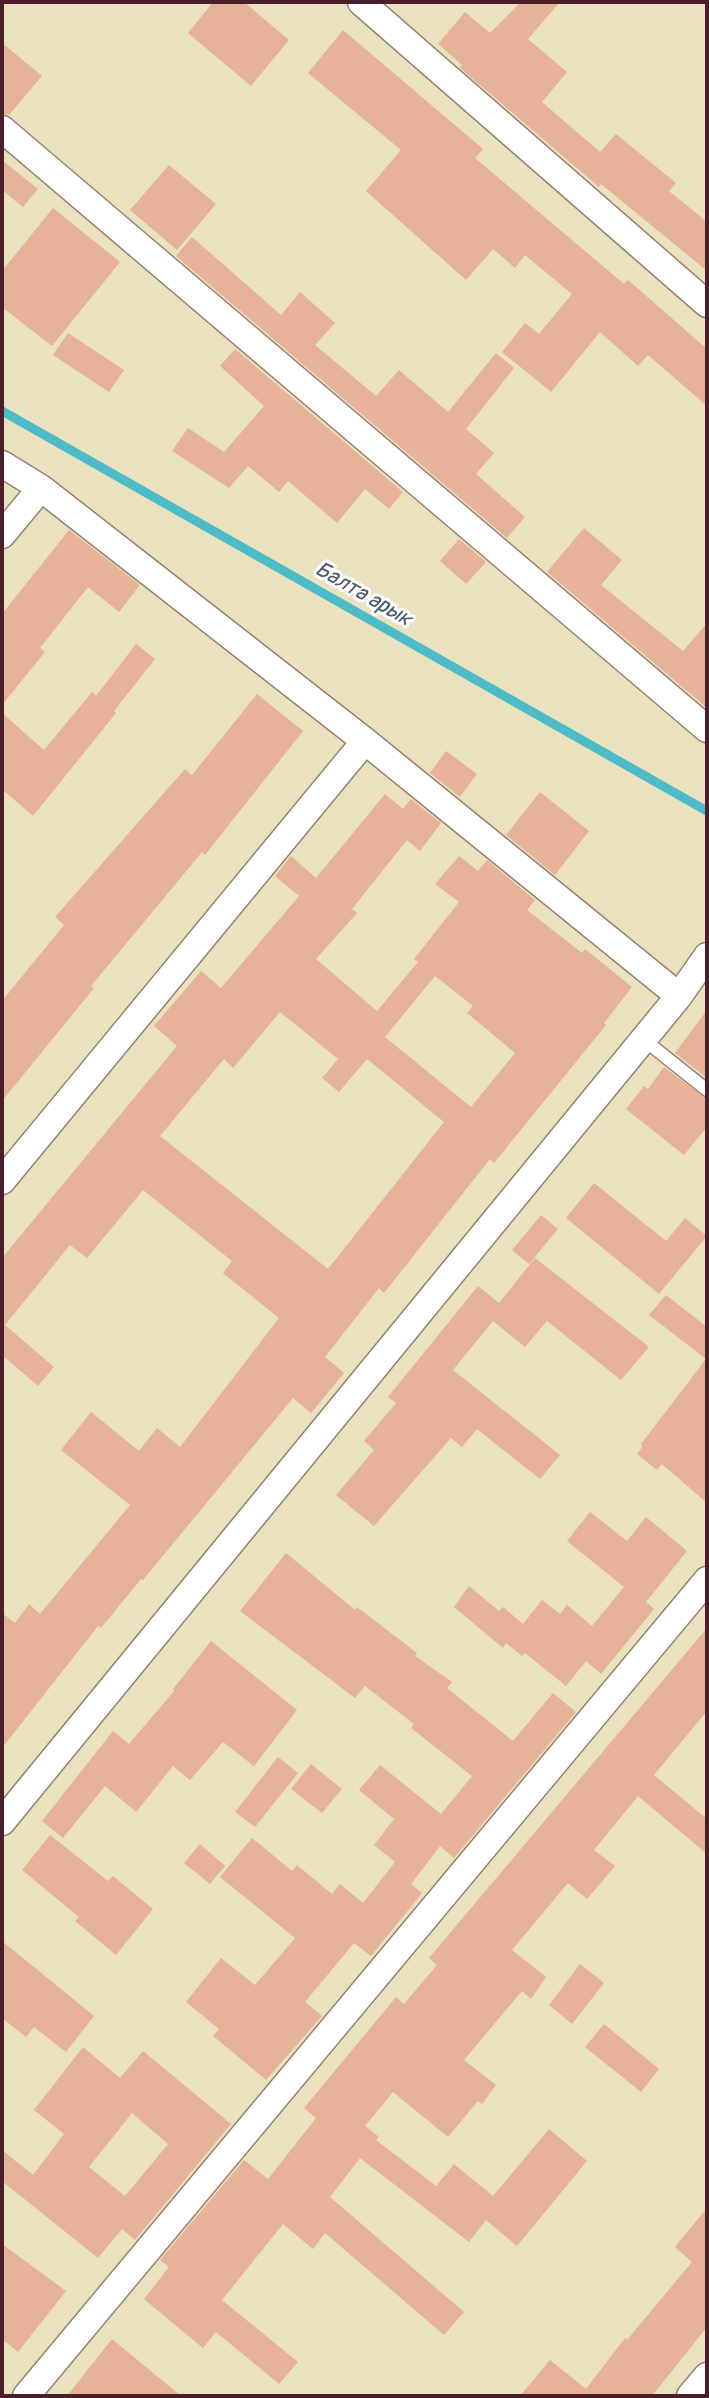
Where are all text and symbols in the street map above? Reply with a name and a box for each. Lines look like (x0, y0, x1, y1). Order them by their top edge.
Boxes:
water label: Балта арык (310, 557, 416, 633)

